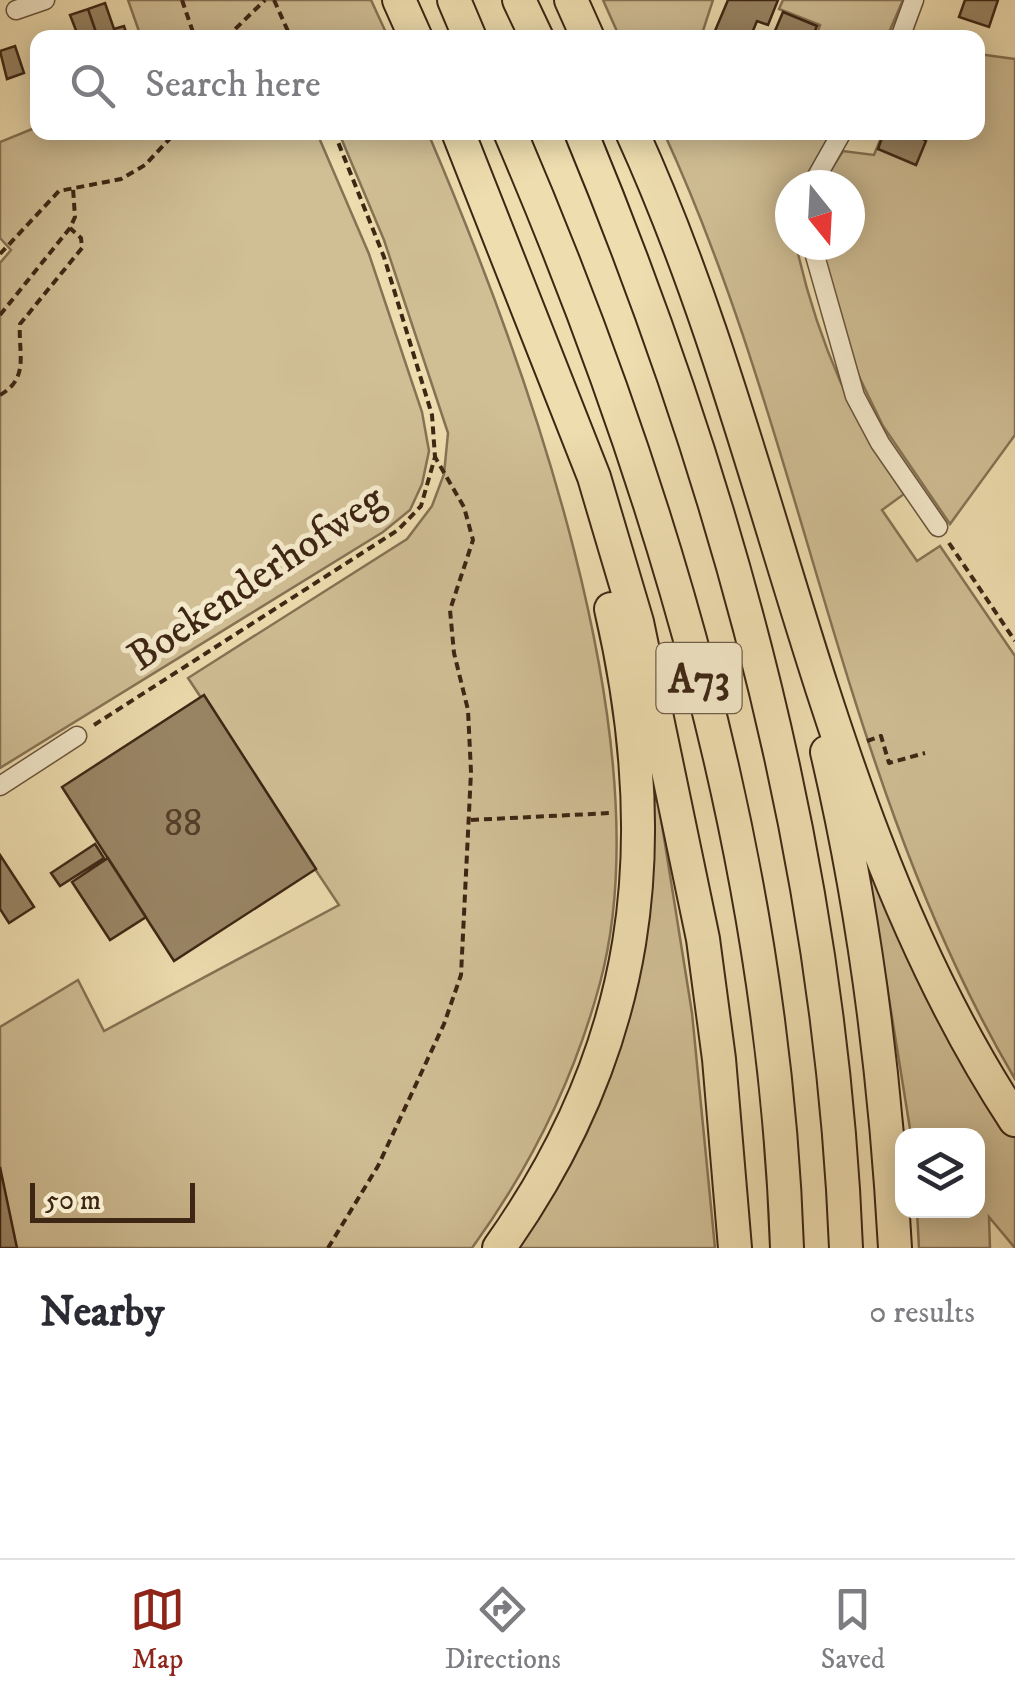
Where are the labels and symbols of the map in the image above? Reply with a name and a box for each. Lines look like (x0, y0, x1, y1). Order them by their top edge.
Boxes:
north arrow (775, 170, 865, 260)
street label: Boekenderhofweg (118, 473, 395, 683)
road number: A73 (656, 643, 742, 713)
house number: 88 (164, 800, 202, 848)
scale bar (30, 1178, 195, 1222)

